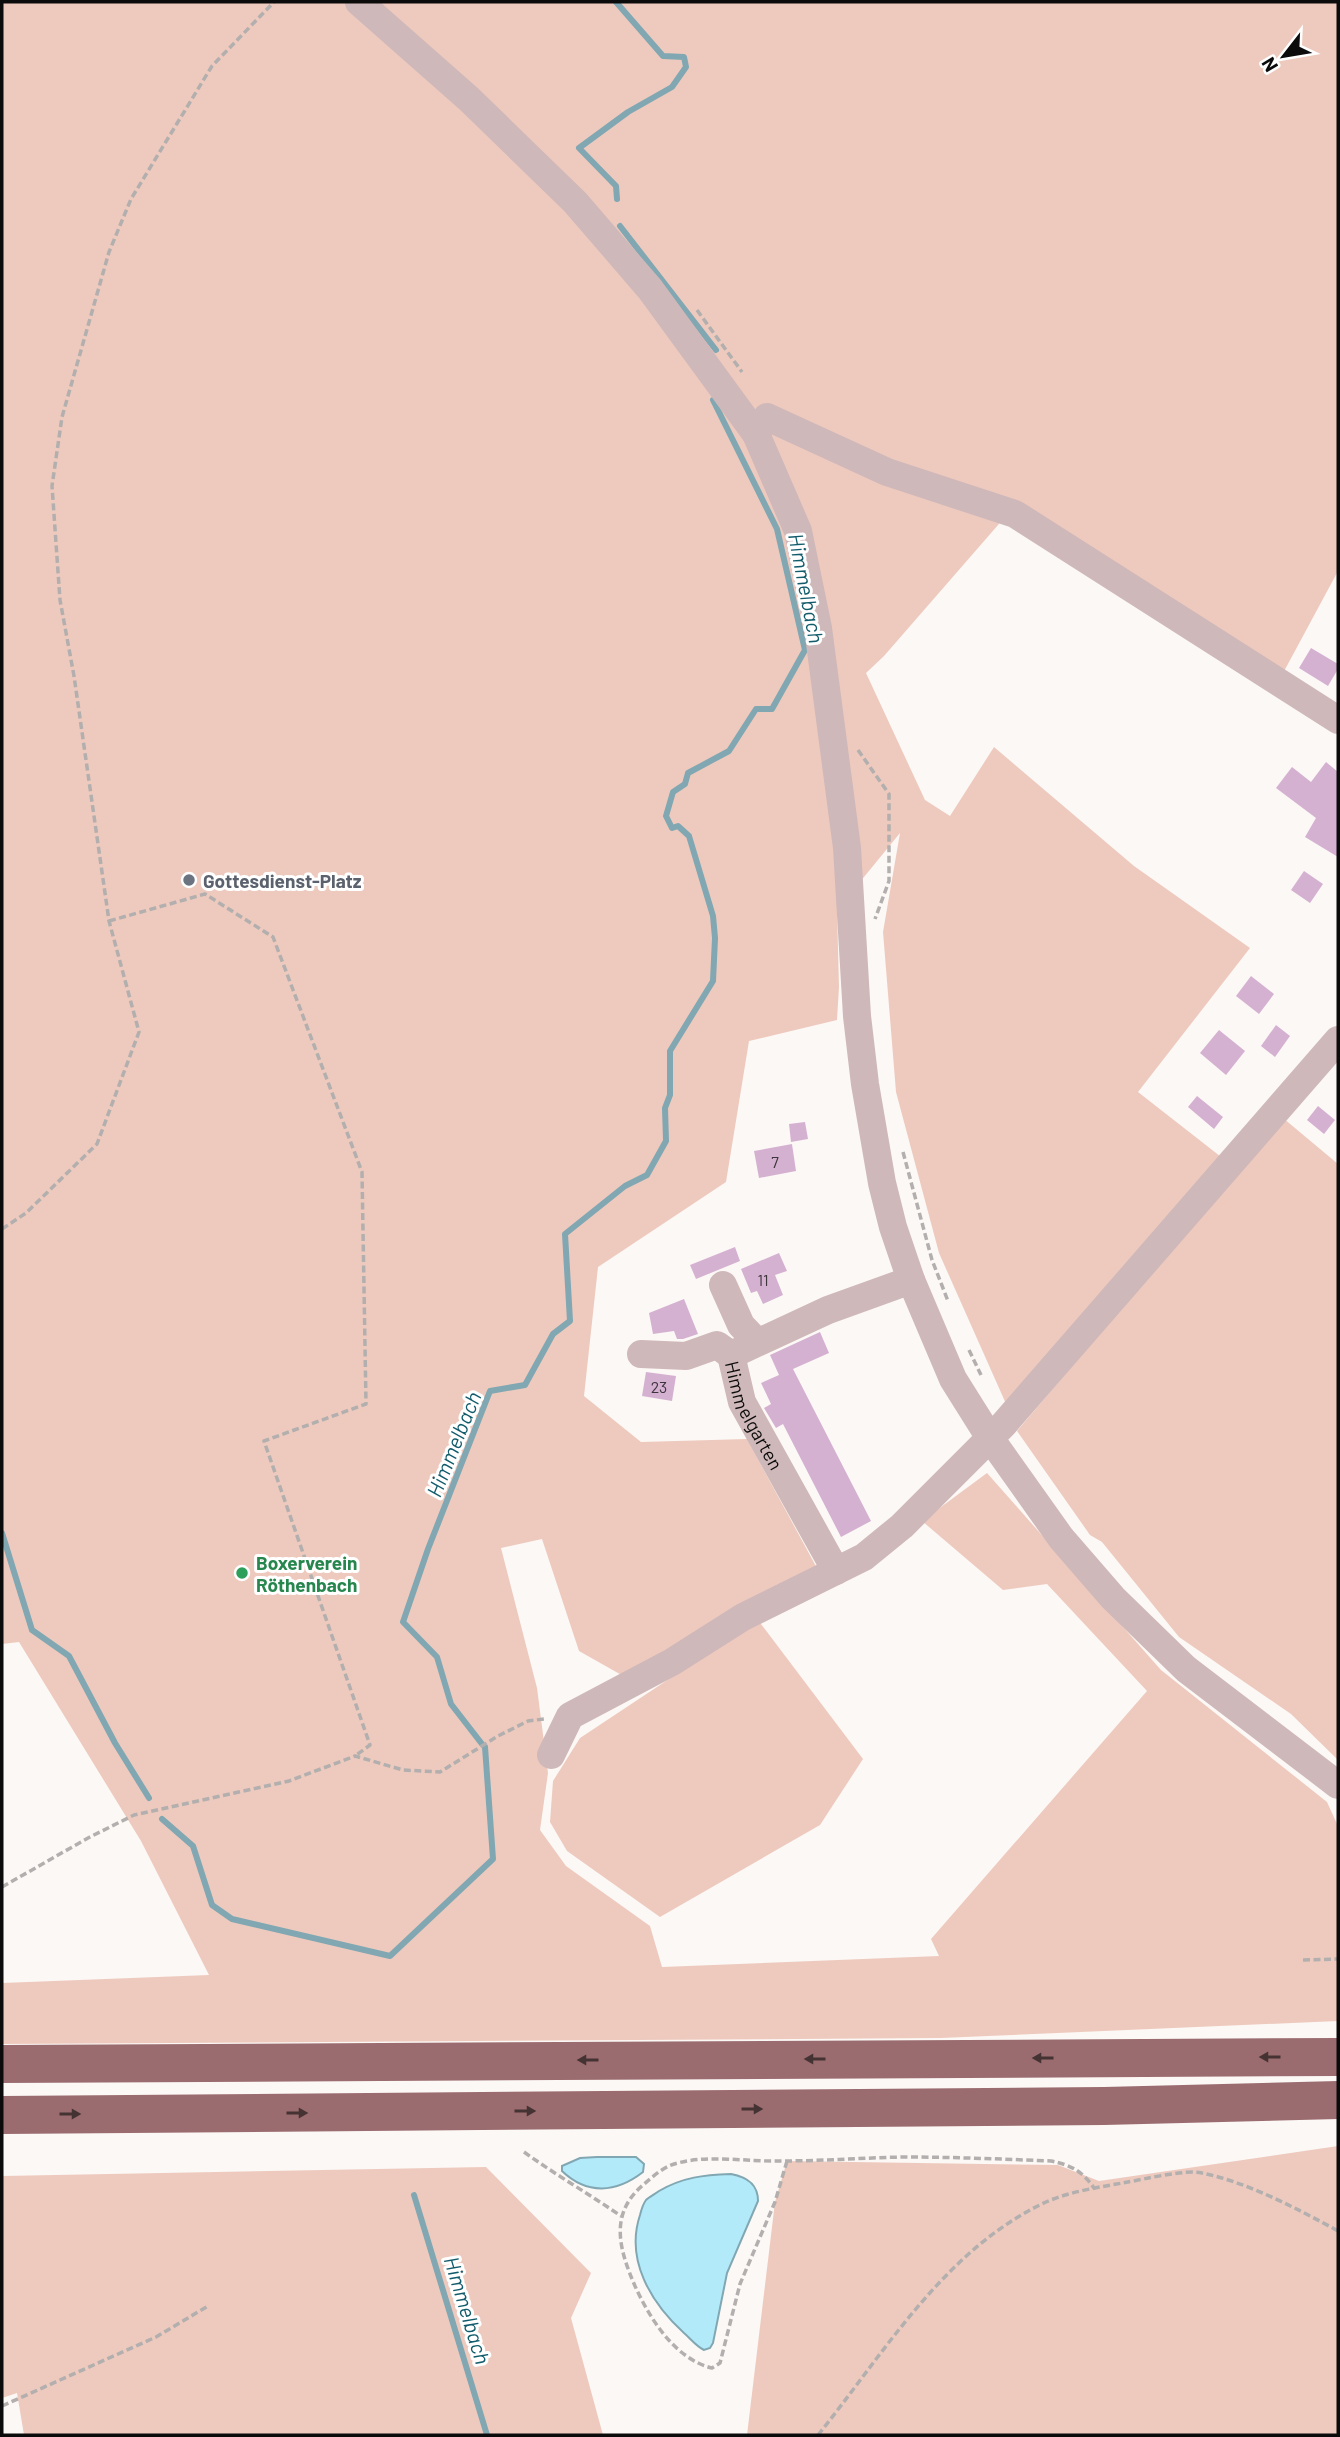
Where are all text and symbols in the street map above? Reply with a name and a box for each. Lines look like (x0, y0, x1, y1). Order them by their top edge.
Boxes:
north arrow (1249, 21, 1319, 91)
text: N (1256, 54, 1282, 76)
water label: Himmelbach (784, 531, 830, 645)
place label: Gottesdienst-Platz (203, 869, 362, 892)
marker: Gottesdienst-Platz (181, 872, 197, 888)
house number: 7 (771, 1152, 779, 1171)
house number: 11 (757, 1270, 769, 1289)
street label: Himmelgarten (721, 1359, 789, 1473)
house number: 23 (651, 1377, 667, 1396)
water label: Himmelbach (421, 1388, 485, 1500)
place label: Boxerverein Röthenbach (256, 1551, 357, 1596)
marker: Boxerverein Röthenbach (234, 1565, 250, 1581)
one-way arrow (1259, 2051, 1281, 2063)
one-way arrow (1031, 2052, 1053, 2064)
one-way arrow (804, 2053, 826, 2065)
one-way arrow (576, 2054, 598, 2066)
one-way arrow (742, 2103, 764, 2115)
one-way arrow (514, 2105, 536, 2117)
one-way arrow (287, 2107, 309, 2118)
one-way arrow (59, 2108, 81, 2120)
water label: Himmelbach (440, 2253, 496, 2367)

